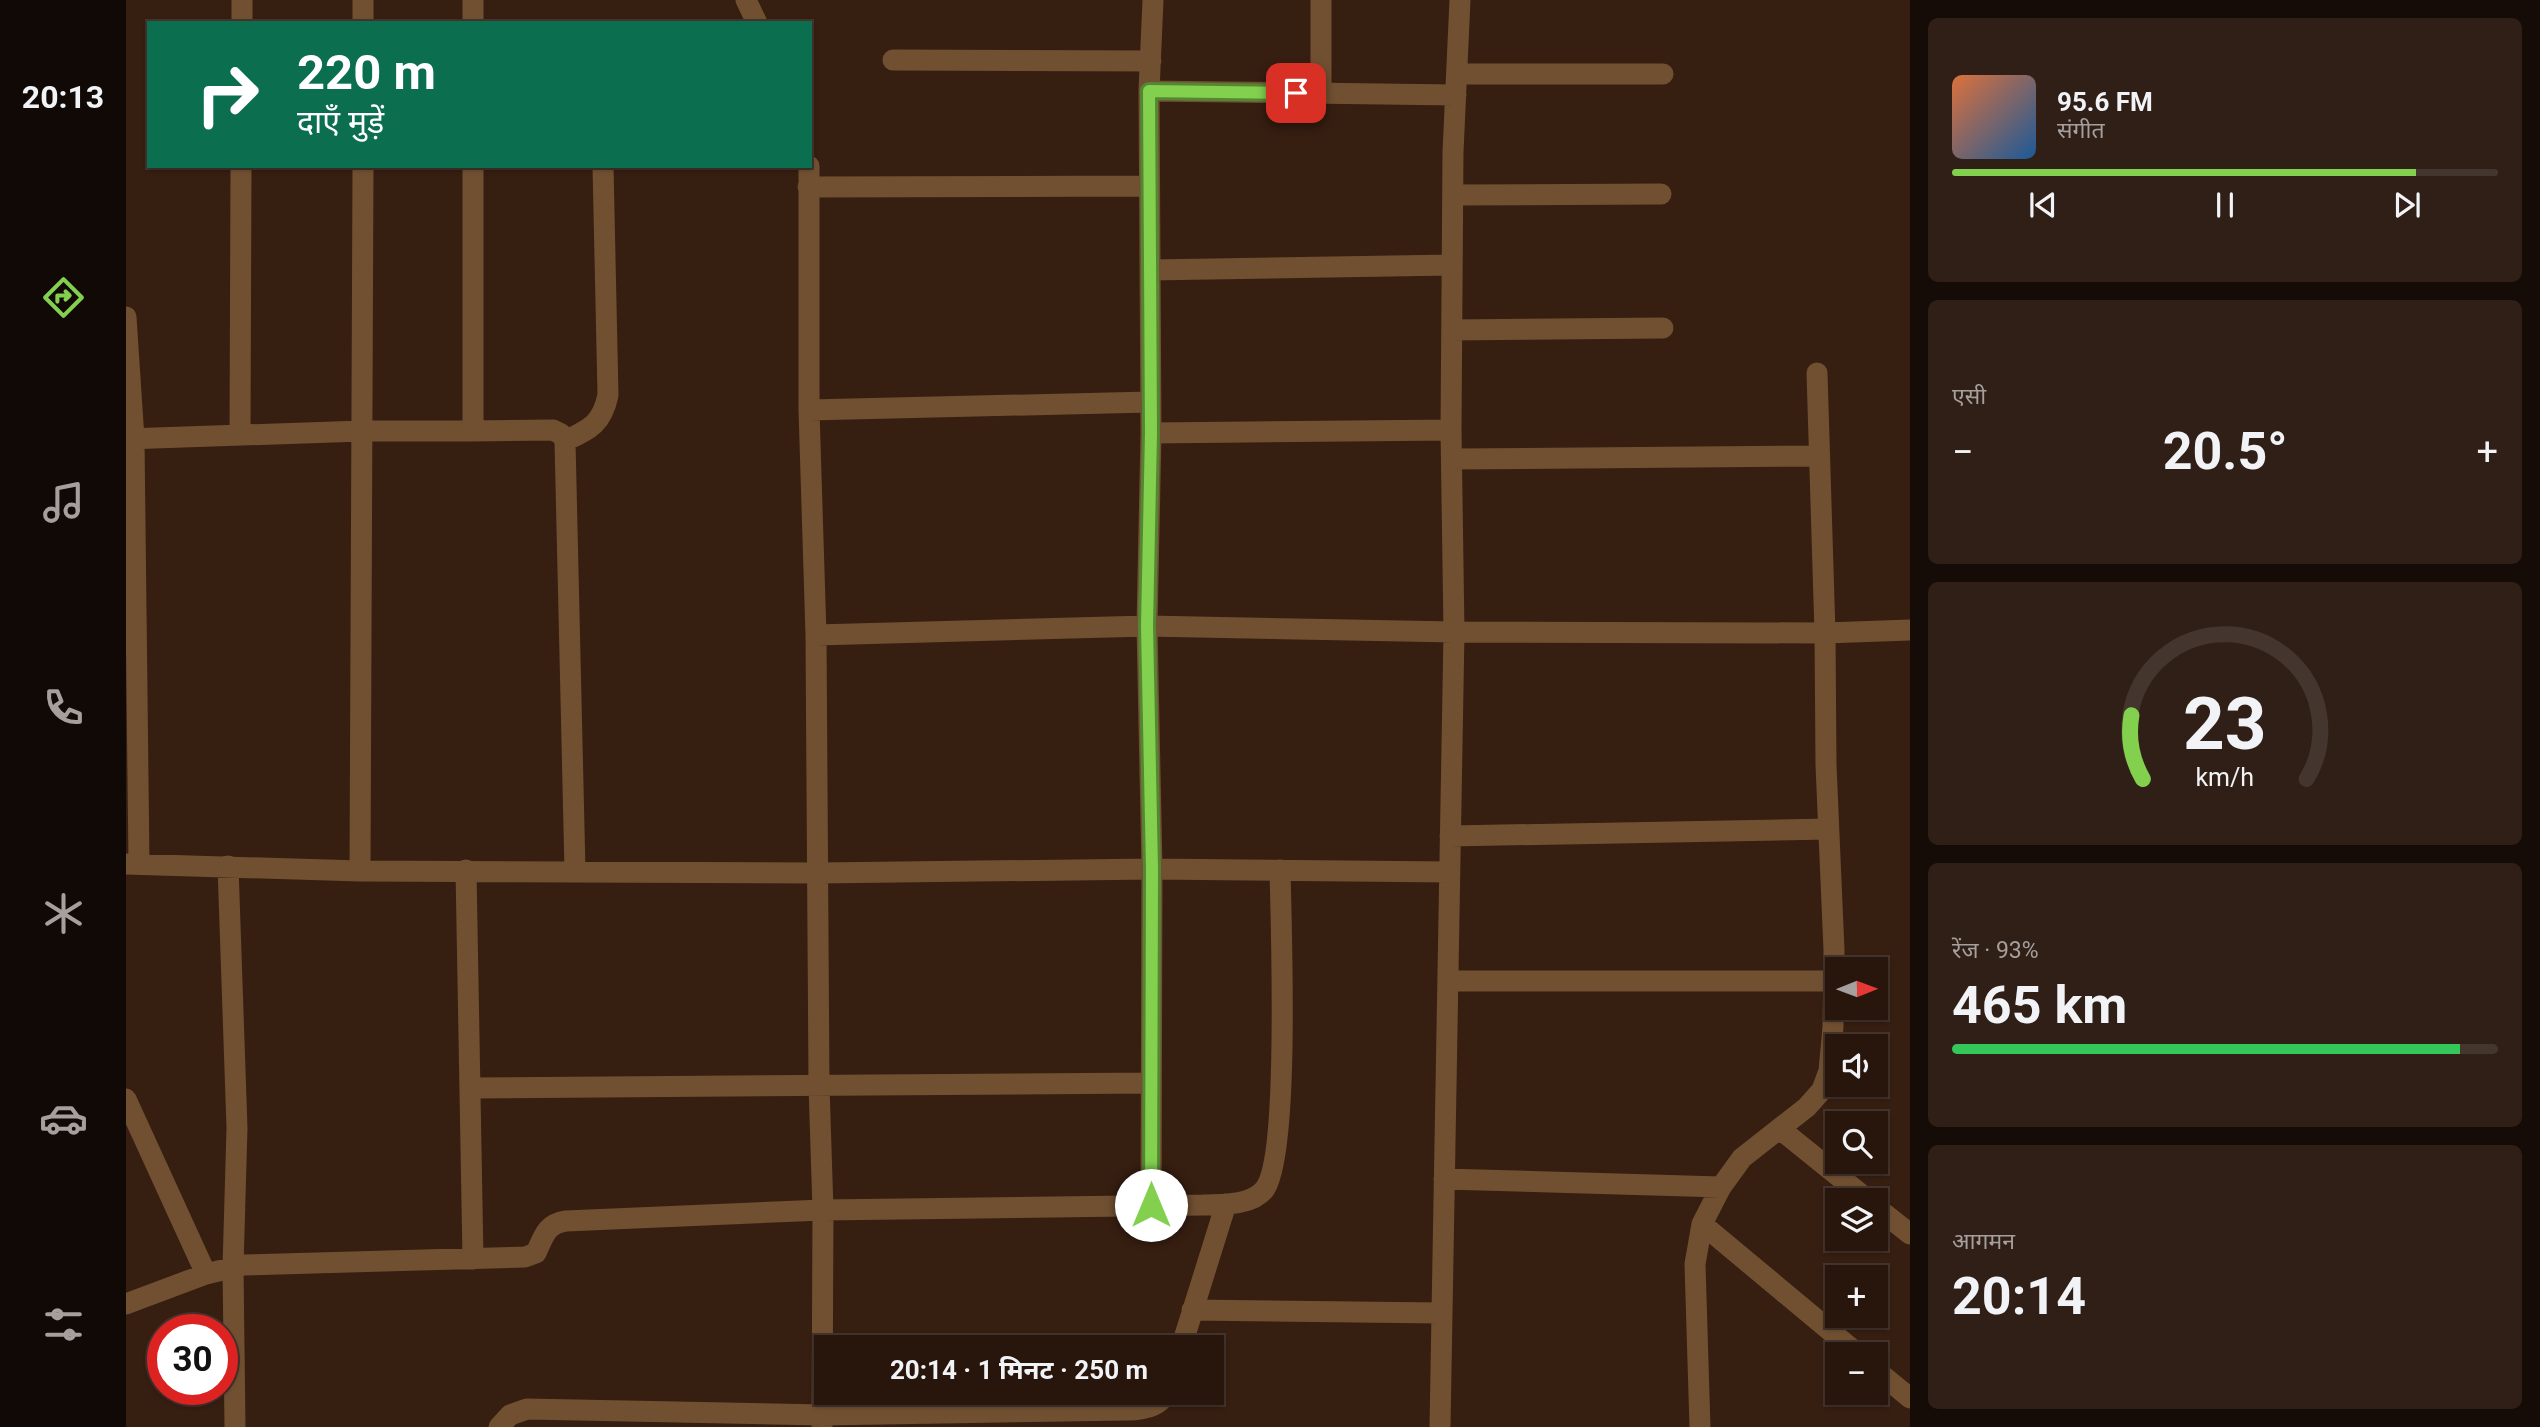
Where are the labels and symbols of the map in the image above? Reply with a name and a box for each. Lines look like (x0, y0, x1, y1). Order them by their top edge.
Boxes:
pin (1266, 63, 1326, 123)
north arrow (1825, 957, 1888, 1020)
position arrow (1114, 1168, 1188, 1242)
speed limit sign: 30 (147, 1314, 238, 1405)

